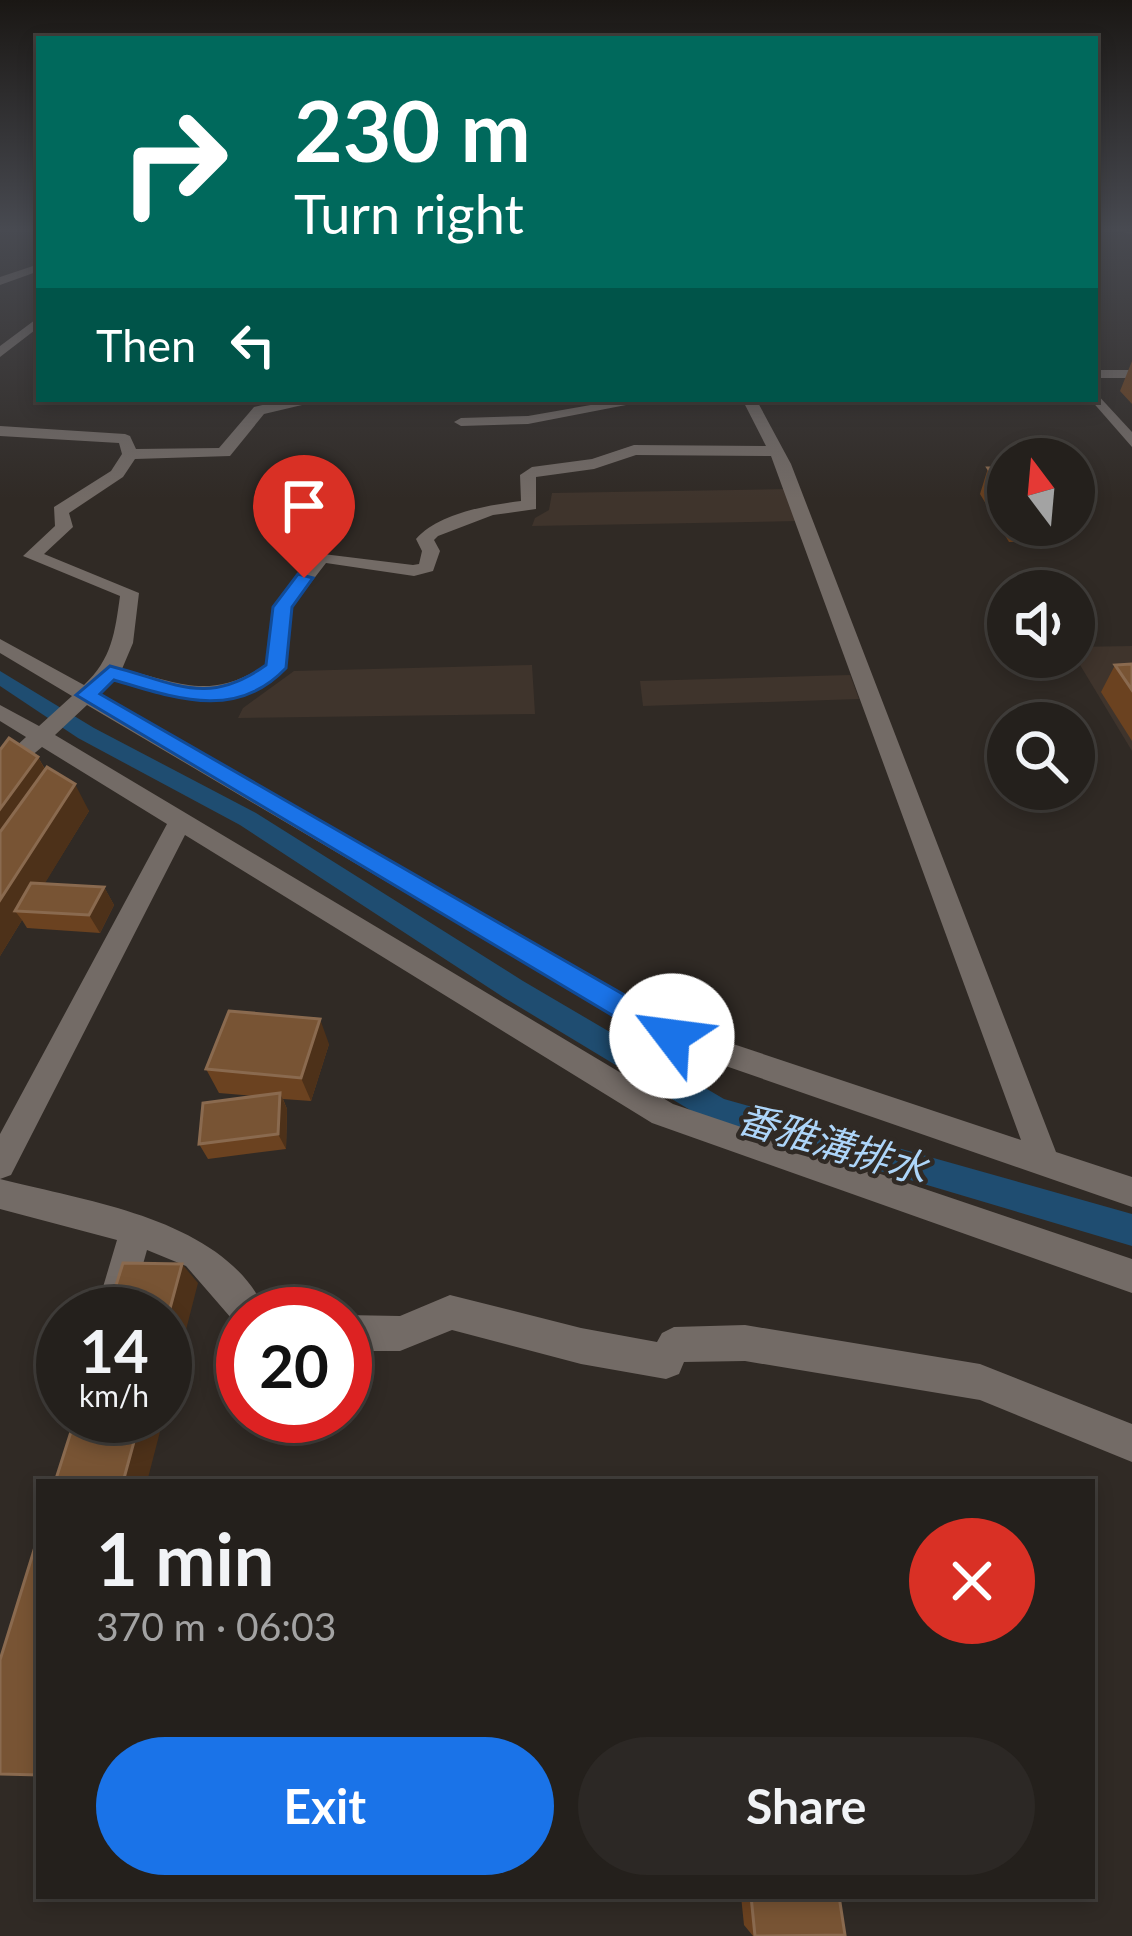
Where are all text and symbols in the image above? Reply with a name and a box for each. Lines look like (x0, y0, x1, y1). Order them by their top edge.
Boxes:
text: 230 m (294, 79, 531, 180)
icon: right (96, 84, 252, 240)
text: Turn right (294, 181, 524, 246)
icon: left (220, 312, 286, 378)
text: Then (96, 318, 196, 372)
north arrow (987, 438, 1095, 546)
map controls (987, 438, 1095, 810)
pin (253, 455, 355, 578)
icon: arrive (271, 473, 337, 539)
button: sound (987, 570, 1095, 678)
button: search (987, 702, 1095, 810)
position arrow (609, 973, 735, 1099)
water label: 番雅溝排水 (733, 1094, 935, 1193)
speed limit sign: 20 (216, 1287, 372, 1443)
text: 14 (79, 1314, 149, 1386)
text: km/h (79, 1377, 149, 1413)
text: 1 min (96, 1515, 274, 1601)
button: close (909, 1518, 1035, 1644)
text: 370 m · 06:03 (96, 1603, 336, 1649)
button: Exit (96, 1737, 554, 1875)
button: Share (578, 1737, 1035, 1875)

